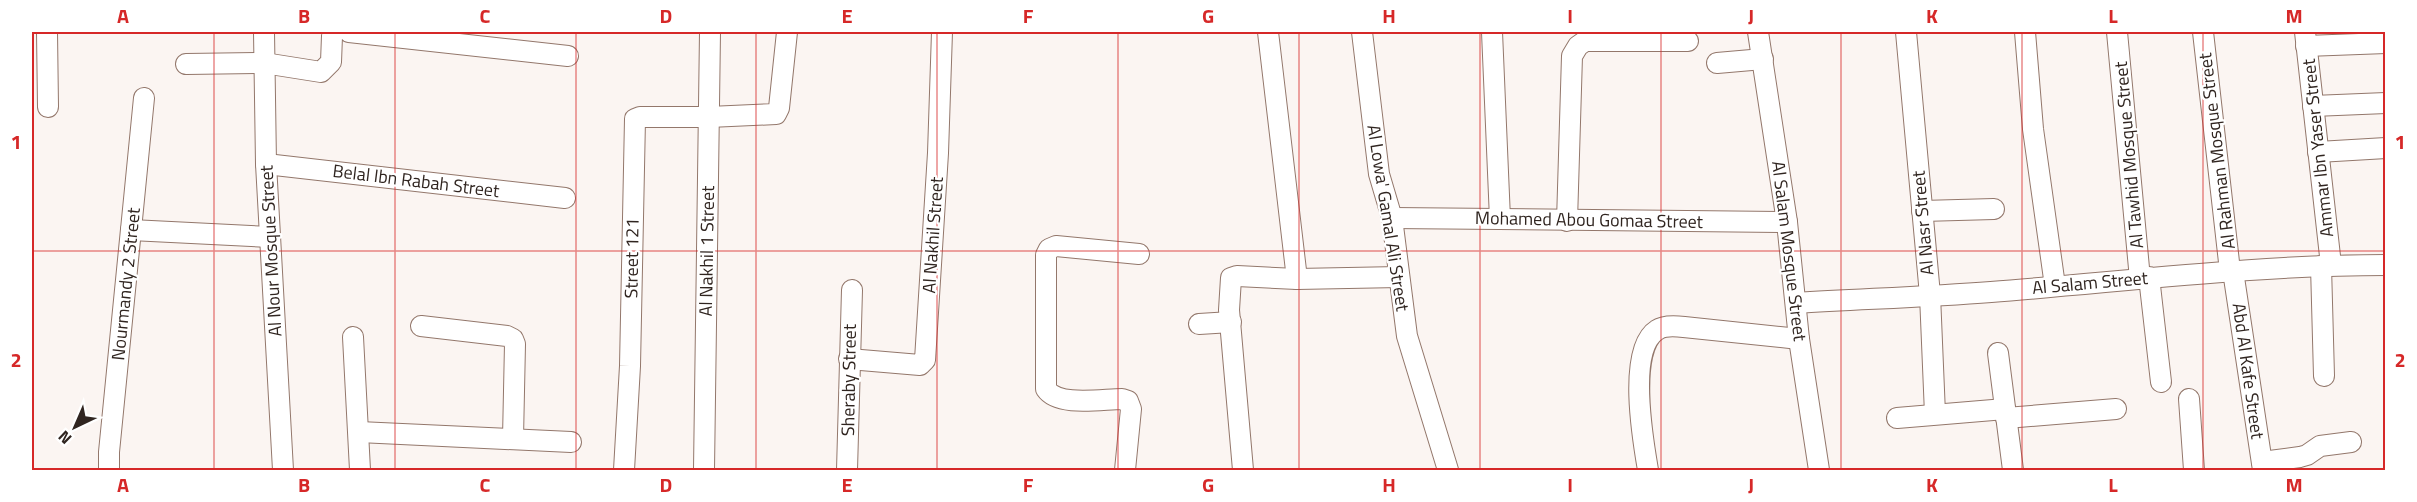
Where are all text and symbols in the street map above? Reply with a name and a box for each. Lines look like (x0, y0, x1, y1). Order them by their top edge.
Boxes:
text: A (117, 0, 129, 31)
text: B (298, 0, 310, 31)
text: C (480, 0, 491, 31)
text: D (660, 0, 672, 31)
text: E (841, 0, 853, 31)
text: F (1023, 0, 1034, 31)
text: G (1202, 0, 1214, 31)
text: H (1382, 0, 1396, 31)
text: I (1567, 0, 1573, 31)
text: J (1748, 0, 1754, 31)
text: K (1926, 0, 1938, 31)
text: L (2108, 0, 2118, 31)
text: M (2285, 0, 2303, 31)
street label: Al Rahman Mosque Street (2191, 51, 2242, 251)
street label: Ammar Ibn Yaser Street (2295, 57, 2340, 239)
street label: Al Tawhid Mosque Street (2107, 60, 2150, 250)
street label: Al Lowa' Gamal Ali Street (1360, 123, 1417, 314)
text: 1 (10, 126, 22, 157)
text: 1 (2394, 126, 2406, 157)
street label: Belal Ibn Rabah Street (331, 157, 502, 204)
street label: Al Salam Mosque Street (1765, 159, 1814, 343)
street label: Al Nour Mosque Street (252, 164, 288, 337)
street label: Al Nasr Street (1904, 169, 1941, 277)
street label: Al Nakhil Street (915, 175, 950, 294)
street label: Al Nakhil 1 Street (692, 185, 721, 317)
street label: Mohamed Abou Gomaa Street (1475, 204, 1704, 235)
street label: Nourmandy 2 Street (104, 205, 147, 362)
street label: Street 121 (617, 217, 646, 299)
street label: Al Salam Street (2031, 264, 2150, 301)
street label: Abd Al Kafe Street (2226, 301, 2271, 441)
street label: Sheraby Street (834, 323, 863, 436)
text: 2 (10, 344, 22, 375)
text: 2 (2394, 344, 2406, 375)
north arrow (45, 397, 105, 457)
text: N (52, 425, 77, 450)
text: A (117, 469, 129, 500)
text: B (298, 469, 310, 500)
text: C (480, 469, 491, 500)
text: D (660, 469, 672, 500)
text: E (841, 469, 853, 500)
text: F (1023, 469, 1034, 500)
text: G (1202, 469, 1214, 500)
text: H (1382, 469, 1396, 500)
text: I (1567, 469, 1573, 500)
text: J (1748, 469, 1754, 500)
text: K (1926, 469, 1938, 500)
text: L (2108, 469, 2118, 500)
text: M (2285, 469, 2303, 500)

